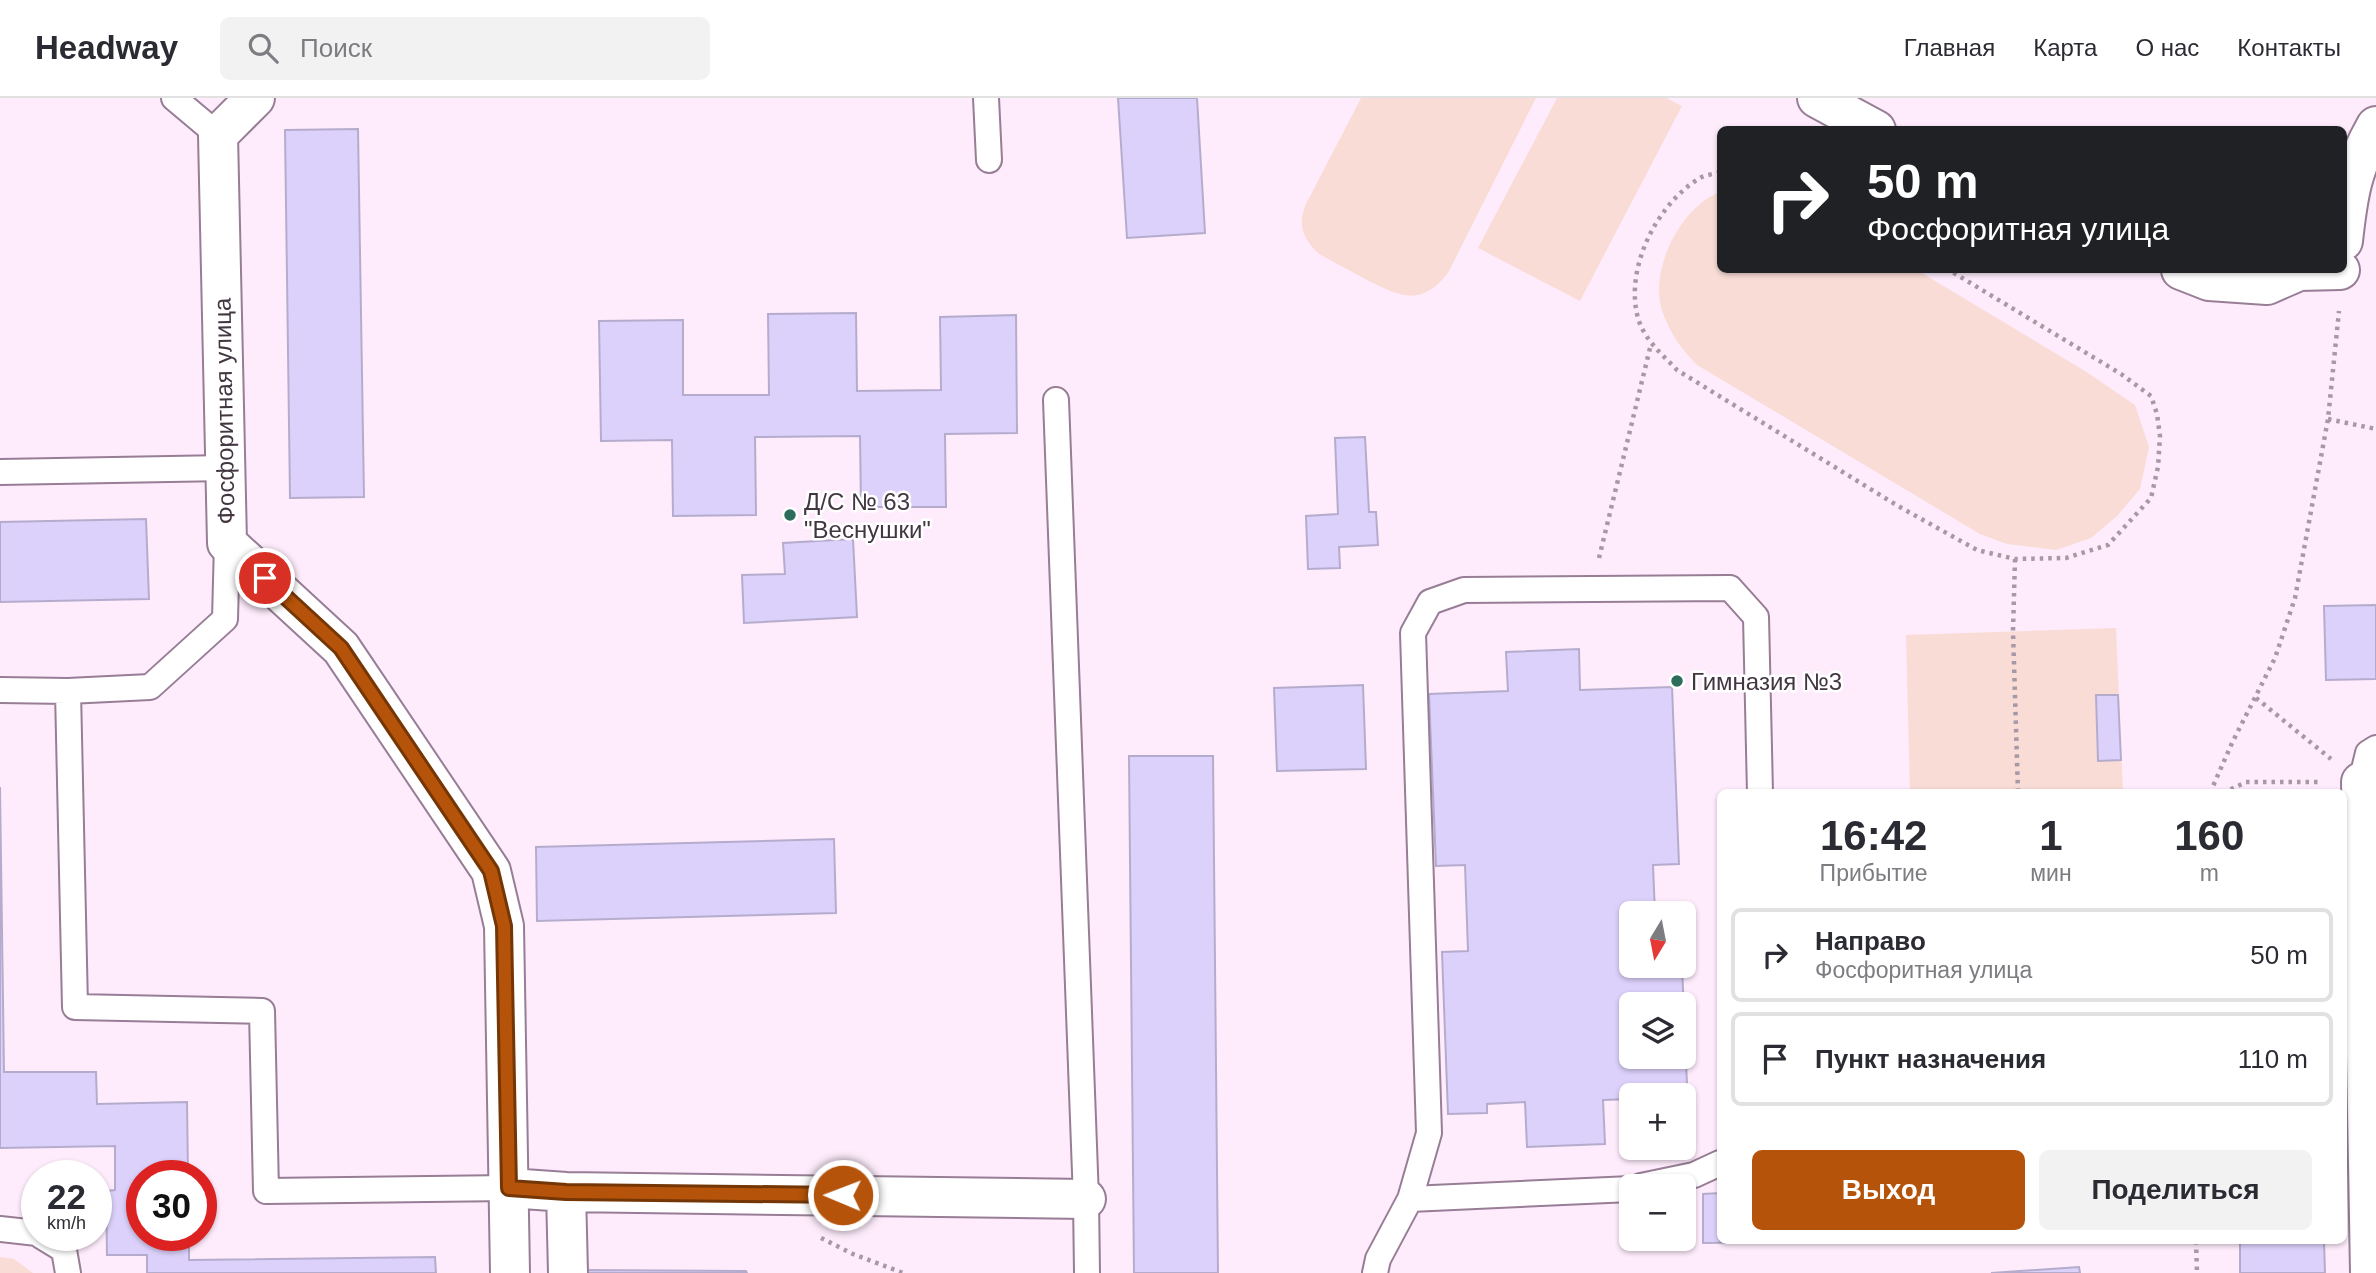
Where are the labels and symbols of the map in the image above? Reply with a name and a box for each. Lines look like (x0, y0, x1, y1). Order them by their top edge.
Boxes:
street label: Фосфоритная улица (209, 297, 239, 525)
place label: Д/С № 63 "Веснушки" (804, 488, 931, 543)
marker: Д/С № 63 "Веснушки" (782, 507, 798, 523)
pin (235, 548, 295, 608)
place label: Гимназия №3 (1691, 668, 1842, 695)
marker: Гимназия №3 (1669, 673, 1685, 689)
north arrow (1619, 901, 1696, 978)
position arrow (806, 1158, 880, 1232)
speed limit sign: 30 (126, 1160, 217, 1251)

